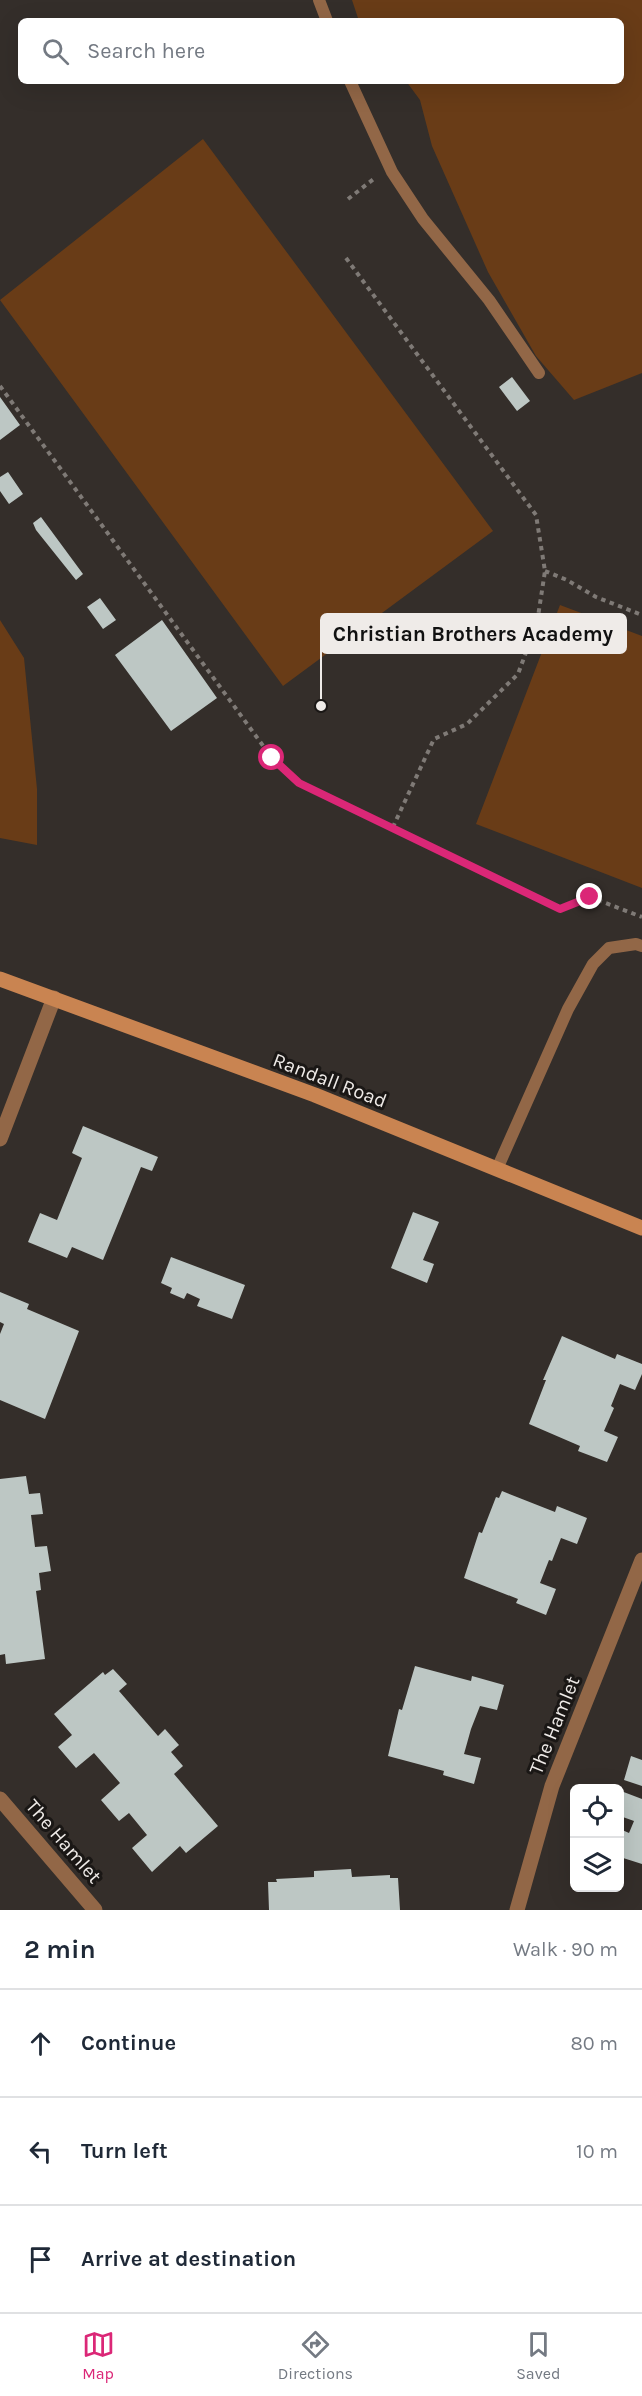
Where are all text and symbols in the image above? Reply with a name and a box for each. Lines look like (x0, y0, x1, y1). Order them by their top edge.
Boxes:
search box (18, 18, 624, 84)
icon: search (39, 35, 72, 68)
text: Search here (87, 38, 205, 64)
callout: Christian Brothers Academy (321, 614, 626, 653)
text: Christian Brothers Academy (333, 622, 614, 646)
route start (258, 744, 284, 770)
route end (576, 883, 602, 909)
street label: Randall Road (270, 1048, 390, 1113)
street label: The Hamlet (524, 1672, 585, 1778)
map controls (570, 1784, 624, 1892)
button: locate (570, 1784, 624, 1838)
street label: The Hamlet (21, 1795, 107, 1888)
button: layers (570, 1838, 624, 1892)
text: 2 min (24, 1934, 96, 1965)
text: Walk · 90 m (513, 1938, 618, 1961)
icon: ahead (24, 2027, 57, 2060)
text: Continue (81, 2030, 176, 2056)
text: 80 m (570, 2032, 618, 2055)
icon: left (24, 2135, 57, 2168)
text: Turn left (81, 2138, 168, 2164)
text: 10 m (576, 2140, 618, 2163)
icon: arrive (24, 2243, 57, 2276)
text: Arrive at destination (81, 2246, 296, 2272)
tab: Map (82, 2328, 115, 2383)
tab: Directions (278, 2328, 353, 2383)
tab: Saved (516, 2328, 560, 2383)

